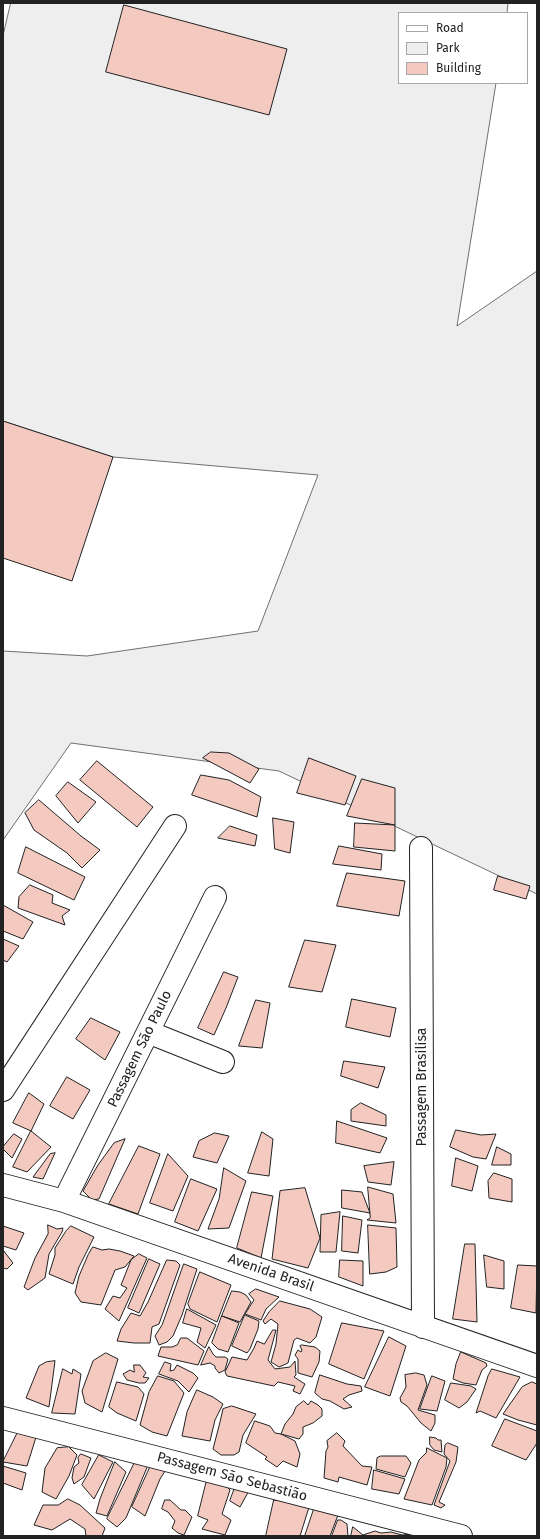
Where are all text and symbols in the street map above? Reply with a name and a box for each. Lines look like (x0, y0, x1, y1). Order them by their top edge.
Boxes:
legend (398, 12, 528, 84)
text: Road (436, 21, 464, 35)
text: Park (436, 41, 460, 55)
text: Building (436, 61, 481, 75)
street label: Passagem São Paulo (104, 988, 176, 1110)
street label: Passagem Brasilisa (414, 1028, 430, 1146)
street label: Avenida Brasil (226, 1250, 316, 1296)
street label: Passagem São Sebastião (155, 1449, 309, 1505)

